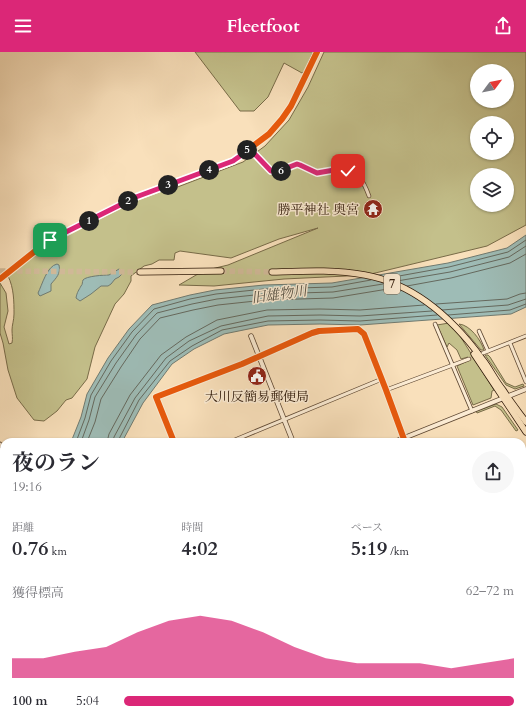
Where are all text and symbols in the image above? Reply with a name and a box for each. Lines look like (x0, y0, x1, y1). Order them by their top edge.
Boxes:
text: Fleetfoot (226, 14, 300, 39)
icon: menu (12, 15, 34, 37)
icon: share (492, 15, 514, 37)
north arrow (470, 64, 514, 108)
map controls (470, 64, 514, 212)
button: locate (470, 116, 514, 160)
pin: 5 (237, 140, 257, 160)
text: 5 (244, 142, 250, 157)
pin (331, 154, 365, 188)
pin: 4 (199, 160, 219, 180)
icon: check (337, 160, 359, 182)
pin: 6 (271, 161, 291, 181)
text: 4 (206, 162, 212, 177)
text: 6 (278, 163, 284, 178)
button: layers (470, 168, 514, 212)
pin: 3 (158, 175, 178, 195)
text: 3 (165, 177, 171, 192)
pin: 2 (118, 191, 138, 211)
text: 2 (125, 193, 131, 208)
temple icon: 勝平神社 奥宮 (362, 198, 384, 220)
place label: 勝平神社 奥宮 (278, 201, 359, 219)
pin: 1 (79, 211, 99, 231)
text: 1 (86, 213, 92, 228)
pin (33, 223, 67, 257)
icon: arrive (39, 229, 61, 251)
road number: 7 (384, 274, 400, 294)
water label: 旧雄物川 (250, 281, 310, 308)
public building icon: 大川反簡易郵便局 (246, 365, 268, 387)
place label: 大川反簡易郵便局 (205, 388, 309, 406)
text: 夜のラン (12, 448, 100, 478)
button: share (472, 451, 514, 493)
text: 19:16 (12, 478, 42, 496)
text: 距離 (12, 520, 34, 535)
text: 時間 (181, 520, 203, 535)
text: ペース (351, 520, 383, 535)
text: 0.76 (12, 535, 49, 562)
text: 4:02 (181, 535, 218, 562)
text: 5:19 (351, 535, 387, 562)
text: km (49, 544, 67, 559)
text: /km (387, 544, 409, 559)
text: 62–72 m (466, 582, 514, 600)
text: 獲得標高 (12, 584, 64, 602)
text: 100 m (12, 692, 47, 710)
text: 5:04 (76, 692, 99, 710)

